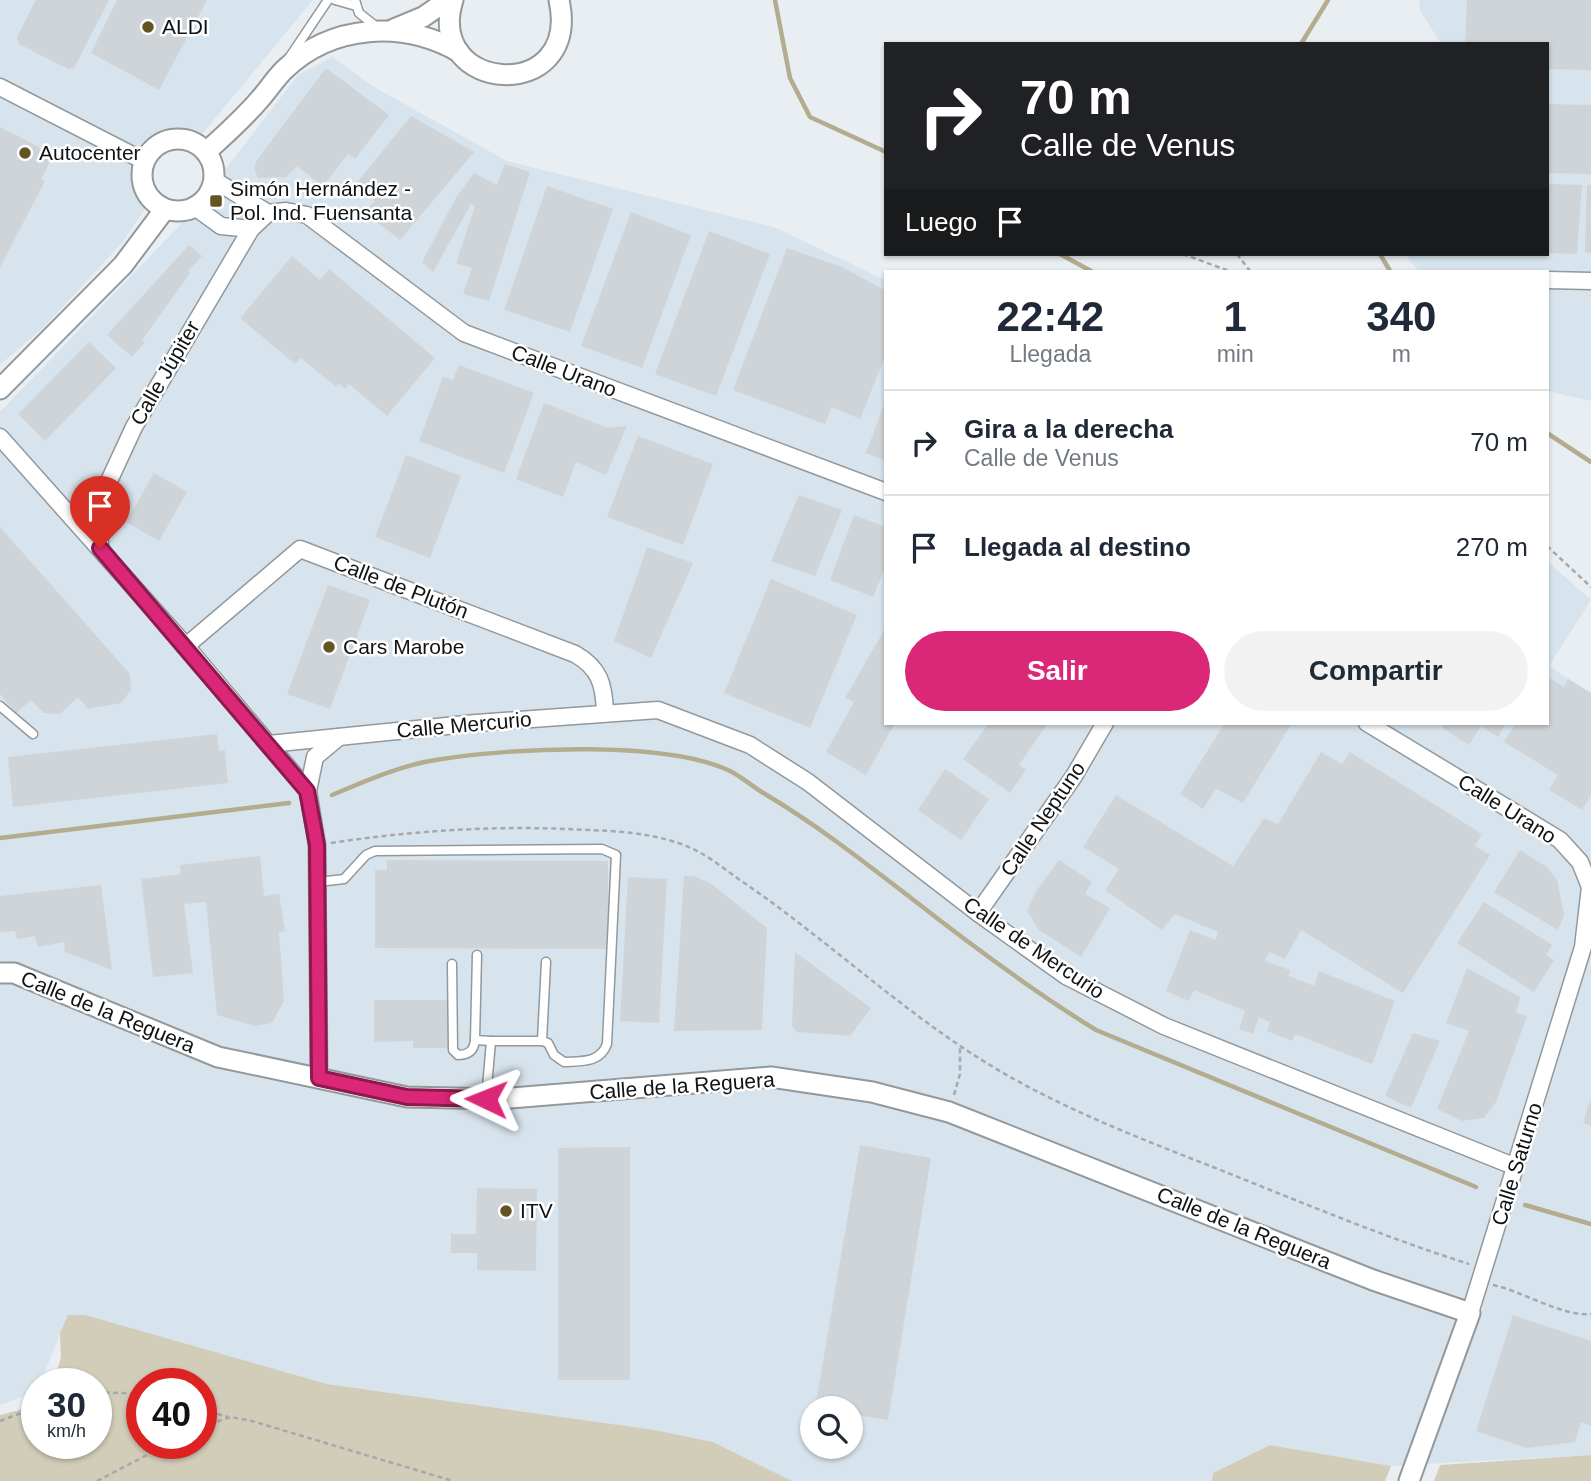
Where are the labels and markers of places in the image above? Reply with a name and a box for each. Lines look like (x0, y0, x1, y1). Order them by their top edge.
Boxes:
place label: ALDI (162, 15, 209, 38)
marker: ALDI (140, 19, 156, 35)
place label: Autocenter (39, 141, 141, 164)
marker: Autocenter (17, 145, 33, 161)
place label: Simón Hernández - Pol. Ind. Fuensanta (230, 177, 412, 224)
marker: Simón Hernández - Pol. Ind. Fuensanta (208, 193, 224, 209)
pin (70, 476, 130, 548)
place label: Cars Marobe (343, 635, 464, 658)
marker: Cars Marobe (321, 639, 337, 655)
place label: ITV (520, 1199, 553, 1222)
marker: ITV (498, 1203, 514, 1219)

